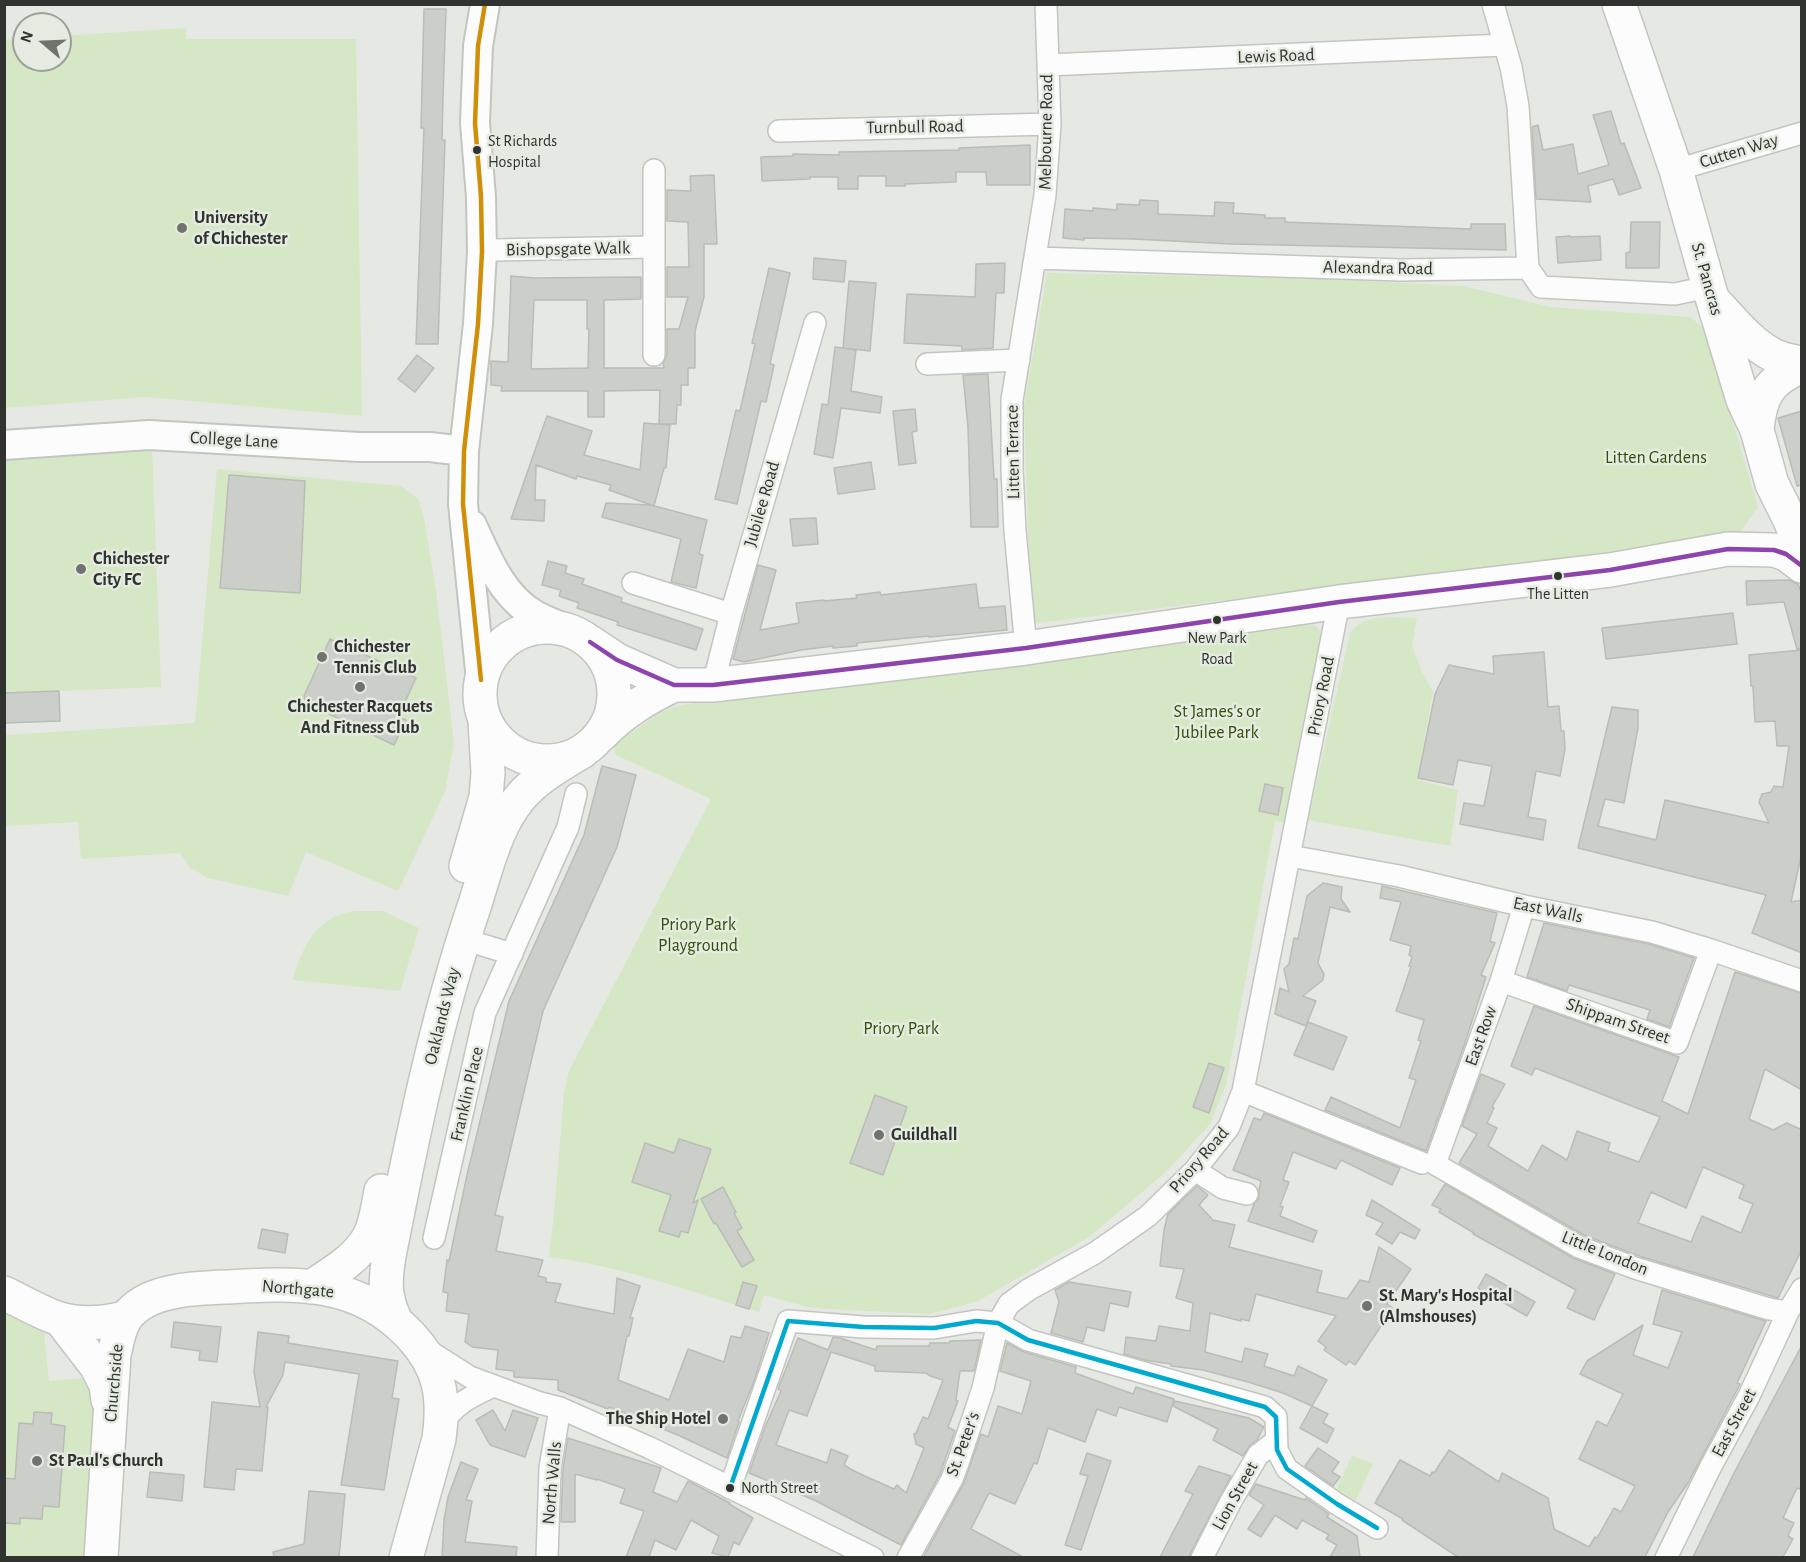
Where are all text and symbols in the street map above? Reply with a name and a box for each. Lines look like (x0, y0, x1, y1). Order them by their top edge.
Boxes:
north arrow (12, 12, 72, 72)
text: N (17, 29, 36, 45)
street label: Lewis Road (1237, 44, 1315, 68)
street label: Melbourne Road (1034, 74, 1058, 190)
street label: Turnbull Road (866, 115, 964, 139)
street label: Cutten Way (1697, 129, 1781, 173)
place label: St Richards Hospital (488, 131, 557, 169)
marker: St Richards Hospital (471, 144, 483, 156)
place label: University of Chichester (194, 207, 287, 250)
marker: University of Chichester (175, 221, 189, 235)
street label: Bishopsgate Walk (506, 237, 630, 261)
street label: St. Pancras (1686, 240, 1728, 318)
street label: Alexandra Road (1323, 256, 1433, 280)
street label: Litten Terrace (1001, 405, 1025, 499)
street label: College Lane (189, 427, 279, 453)
park label: Litten Gardens (1605, 447, 1707, 469)
street label: Jubilee Road (739, 459, 785, 549)
place label: Chichester City FC (93, 548, 169, 590)
marker: Chichester City FC (74, 562, 88, 576)
marker: The Litten (1552, 570, 1564, 582)
place label: The Litten (1527, 584, 1589, 604)
marker: New Park Road (1211, 614, 1223, 626)
place label: New Park Road (1187, 628, 1247, 666)
place label: Chichester Tennis Club (334, 636, 417, 678)
marker: Chichester Tennis Club (315, 650, 329, 664)
street label: Priory Road (1303, 654, 1339, 738)
marker: Chichester Racquets And Fitness Club (353, 680, 367, 694)
place label: Chichester Racquets And Fitness Club (287, 696, 433, 738)
park label: St James's or Jubilee Park (1173, 701, 1261, 744)
street label: East Walls (1511, 892, 1585, 928)
park label: Priory Park Playground (658, 914, 738, 956)
street label: Oaklands Way (419, 965, 465, 1067)
street label: Shippam Street (1563, 993, 1673, 1049)
street label: East Row (1460, 1003, 1502, 1069)
park label: Priory Park (863, 1018, 939, 1040)
street label: Franklin Place (446, 1044, 488, 1144)
street label: Priory Road (1164, 1123, 1234, 1197)
place label: Guildhall (891, 1124, 957, 1146)
marker: Guildhall (872, 1128, 886, 1142)
street label: Little London (1559, 1226, 1651, 1280)
street label: Northgate (261, 1275, 335, 1303)
place label: St. Mary's Hospital (Almshouses) (1379, 1285, 1512, 1328)
marker: St. Mary's Hospital (Almshouses) (1360, 1299, 1374, 1313)
street label: Churchside (100, 1343, 128, 1423)
street label: East Street (1707, 1385, 1761, 1461)
place label: The Ship Hotel (606, 1408, 711, 1430)
street label: St. Peter's (941, 1409, 985, 1479)
marker: The Ship Hotel (716, 1412, 730, 1426)
street label: North Walls (538, 1440, 566, 1526)
place label: St Paul's Church (49, 1450, 163, 1472)
marker: St Paul's Church (30, 1454, 44, 1468)
street label: Lion Street (1207, 1458, 1263, 1534)
place label: North Street (741, 1478, 818, 1498)
marker: North Street (724, 1482, 736, 1494)

